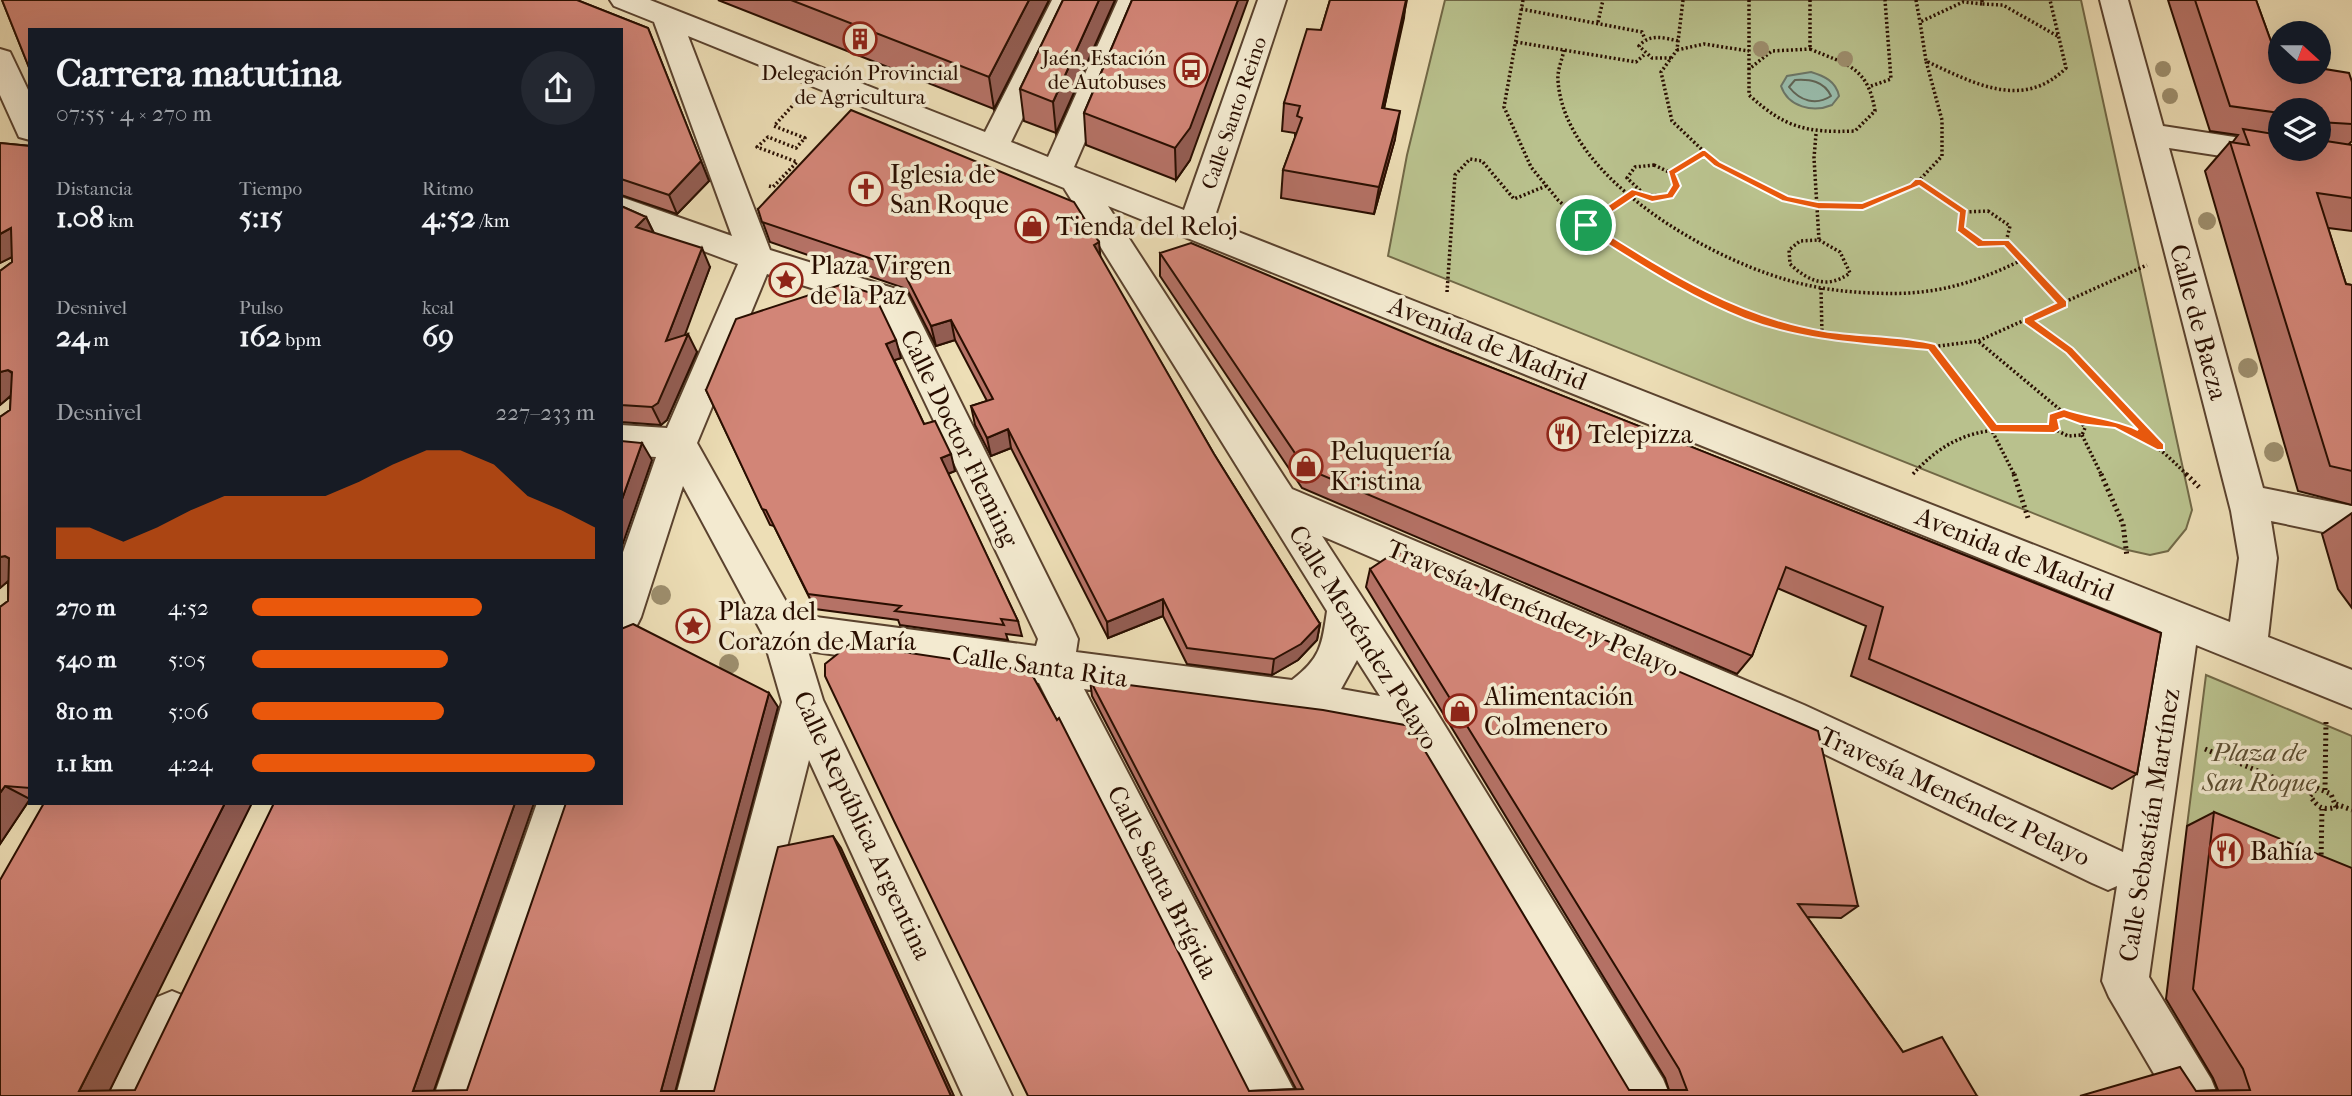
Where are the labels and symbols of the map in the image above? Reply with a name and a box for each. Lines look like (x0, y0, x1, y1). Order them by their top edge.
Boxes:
building icon: Delegación Provincial de Agricultura (841, 20, 879, 58)
north arrow (2268, 21, 2331, 84)
street label: Calle Santo Reino (1197, 34, 1271, 192)
place label: Jaén, Estación de Autobuses (1040, 46, 1166, 94)
bus stop icon: Jaén, Estación de Autobuses (1172, 51, 1210, 89)
place label: Delegación Provincial de Agricultura (761, 61, 959, 109)
place label: Iglesia de San Roque (890, 159, 1009, 220)
church icon: Iglesia de San Roque (847, 170, 885, 208)
pin (1556, 195, 1616, 255)
shop icon: Tienda del Reloj (1013, 207, 1051, 245)
place label: Tienda del Reloj (1056, 211, 1238, 242)
street label: Calle de Baeza (2163, 241, 2234, 404)
place label: Plaza Virgen de la Paz (810, 250, 951, 311)
place icon: Plaza Virgen de la Paz (767, 261, 805, 299)
street label: Avenida de Madrid (1383, 289, 1592, 398)
street label: Calle Doctor Fleming (893, 325, 1026, 553)
restaurant icon: Telepizza (1545, 415, 1583, 453)
place label: Telepizza (1588, 419, 1694, 450)
place label: Peluquería Kristina (1330, 436, 1452, 497)
shop icon: Peluquería Kristina (1287, 447, 1325, 485)
street label: Avenida de Madrid (1910, 500, 2119, 609)
street label: Calle Menéndez Pelayo (1282, 519, 1445, 755)
street label: Travesía Menéndez y Pelayo (1382, 533, 1684, 684)
place label: Plaza del Corazón de María (718, 596, 917, 657)
place icon: Plaza del Corazón de María (674, 607, 712, 645)
street label: Calle Santa Rita (950, 639, 1131, 694)
place label: Alimentación Colmenero (1483, 681, 1633, 742)
street label: Calle República Argentina (787, 686, 939, 965)
street label: Calle Sebastián Martínez (2113, 686, 2186, 964)
shop icon: Alimentación Colmenero (1441, 692, 1479, 730)
street label: Travesía Menéndez Pelayo (1815, 720, 2095, 873)
park label: Plaza de San Roque (2201, 737, 2317, 798)
street label: Calle Santa Brígida (1100, 780, 1225, 985)
restaurant icon: Bahía (2207, 832, 2245, 870)
place label: Bahía (2250, 836, 2314, 867)

